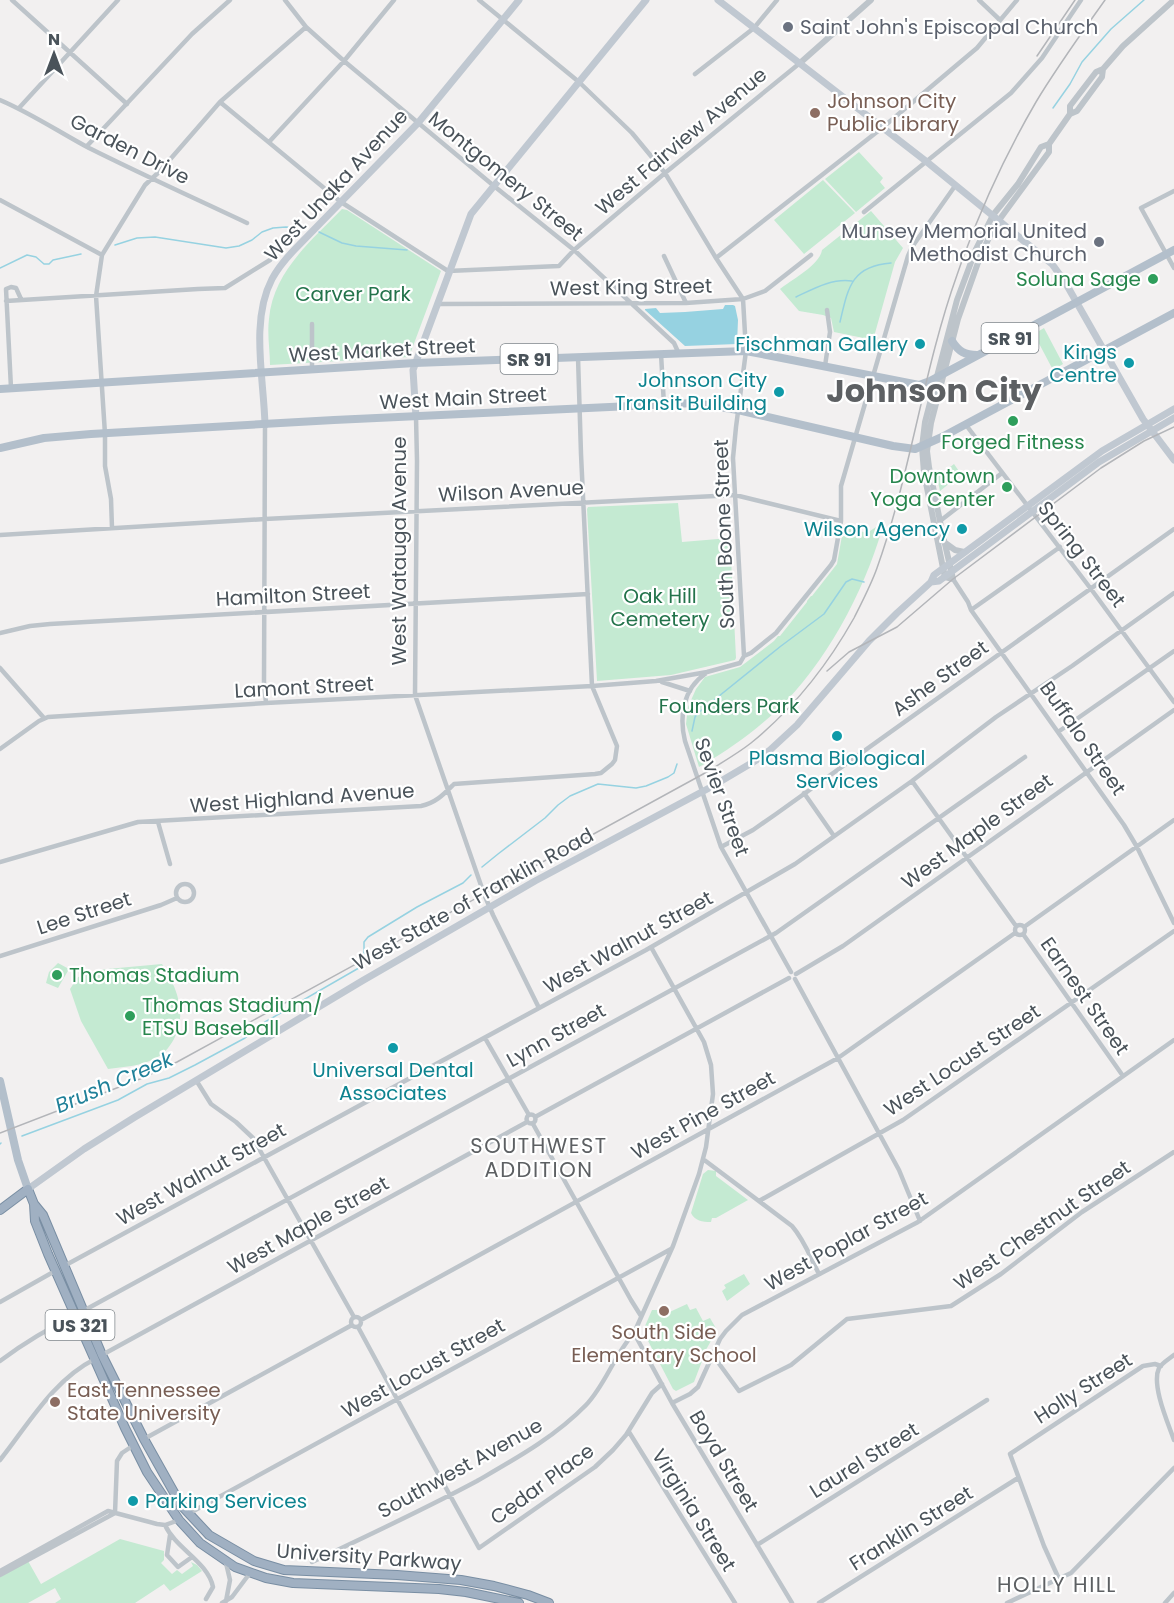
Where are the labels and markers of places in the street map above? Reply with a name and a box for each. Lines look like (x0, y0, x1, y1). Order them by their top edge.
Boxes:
place label: Saint John's Episcopal Church (800, 13, 1098, 41)
marker: Saint John's Episcopal Church (781, 20, 795, 34)
place label: Johnson City Public Library (827, 87, 959, 138)
marker: Johnson City Public Library (808, 106, 822, 120)
place label: Munsey Memorial United Methodist Church (841, 217, 1087, 268)
marker: Munsey Memorial United Methodist Church (1092, 235, 1106, 249)
place label: Soluna Sage (1016, 265, 1141, 293)
marker: Soluna Sage (1146, 272, 1160, 286)
place label: Fischman Gallery (735, 330, 908, 358)
marker: Fischman Gallery (913, 337, 927, 351)
place label: Kings Centre (1049, 338, 1117, 389)
marker: Kings Centre (1122, 356, 1136, 370)
place label: Johnson City Transit Building (615, 366, 767, 417)
marker: Johnson City Transit Building (772, 385, 786, 399)
marker: Forged Fitness (1006, 414, 1020, 428)
place label: Forged Fitness (941, 428, 1085, 456)
place label: Downtown Yoga Center (870, 462, 995, 513)
marker: Downtown Yoga Center (1000, 480, 1014, 494)
place label: Wilson Agency (804, 515, 950, 543)
marker: Wilson Agency (955, 522, 969, 536)
marker: Plasma Biological Services (830, 729, 844, 743)
place label: Plasma Biological Services (749, 744, 925, 795)
place label: Thomas Stadium (69, 961, 240, 989)
marker: Thomas Stadium (50, 968, 64, 982)
place label: Thomas Stadium/ ETSU Baseball (142, 991, 322, 1042)
marker: Thomas Stadium/ ETSU Baseball (123, 1009, 137, 1023)
marker: Universal Dental Associates (386, 1041, 400, 1055)
place label: Universal Dental Associates (312, 1056, 474, 1107)
marker: South Side Elementary School (657, 1304, 671, 1318)
place label: South Side Elementary School (571, 1318, 757, 1369)
place label: East Tennessee State University (67, 1376, 221, 1427)
marker: East Tennessee State University (48, 1395, 62, 1409)
place label: Parking Services (145, 1487, 307, 1515)
marker: Parking Services (126, 1494, 140, 1508)

